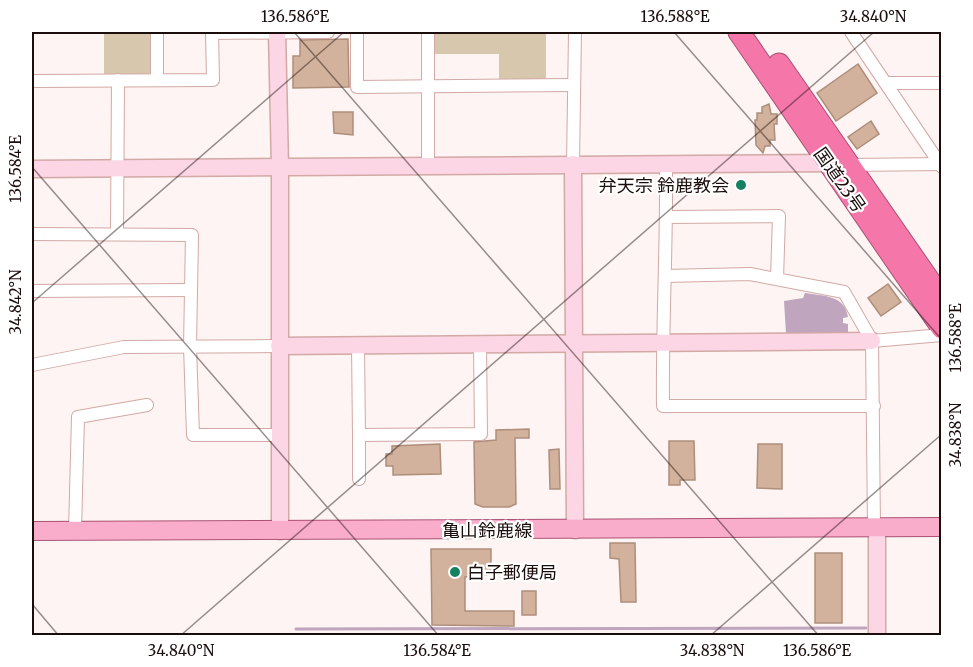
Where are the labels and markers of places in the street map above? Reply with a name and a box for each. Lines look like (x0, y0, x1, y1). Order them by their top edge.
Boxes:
place label: 弁天宗 鈴鹿教会 (599, 174, 729, 197)
marker: 弁天宗 鈴鹿教会 (734, 178, 748, 192)
place label: 白子郵便局 (467, 561, 557, 584)
marker: 白子郵便局 (448, 565, 462, 579)

